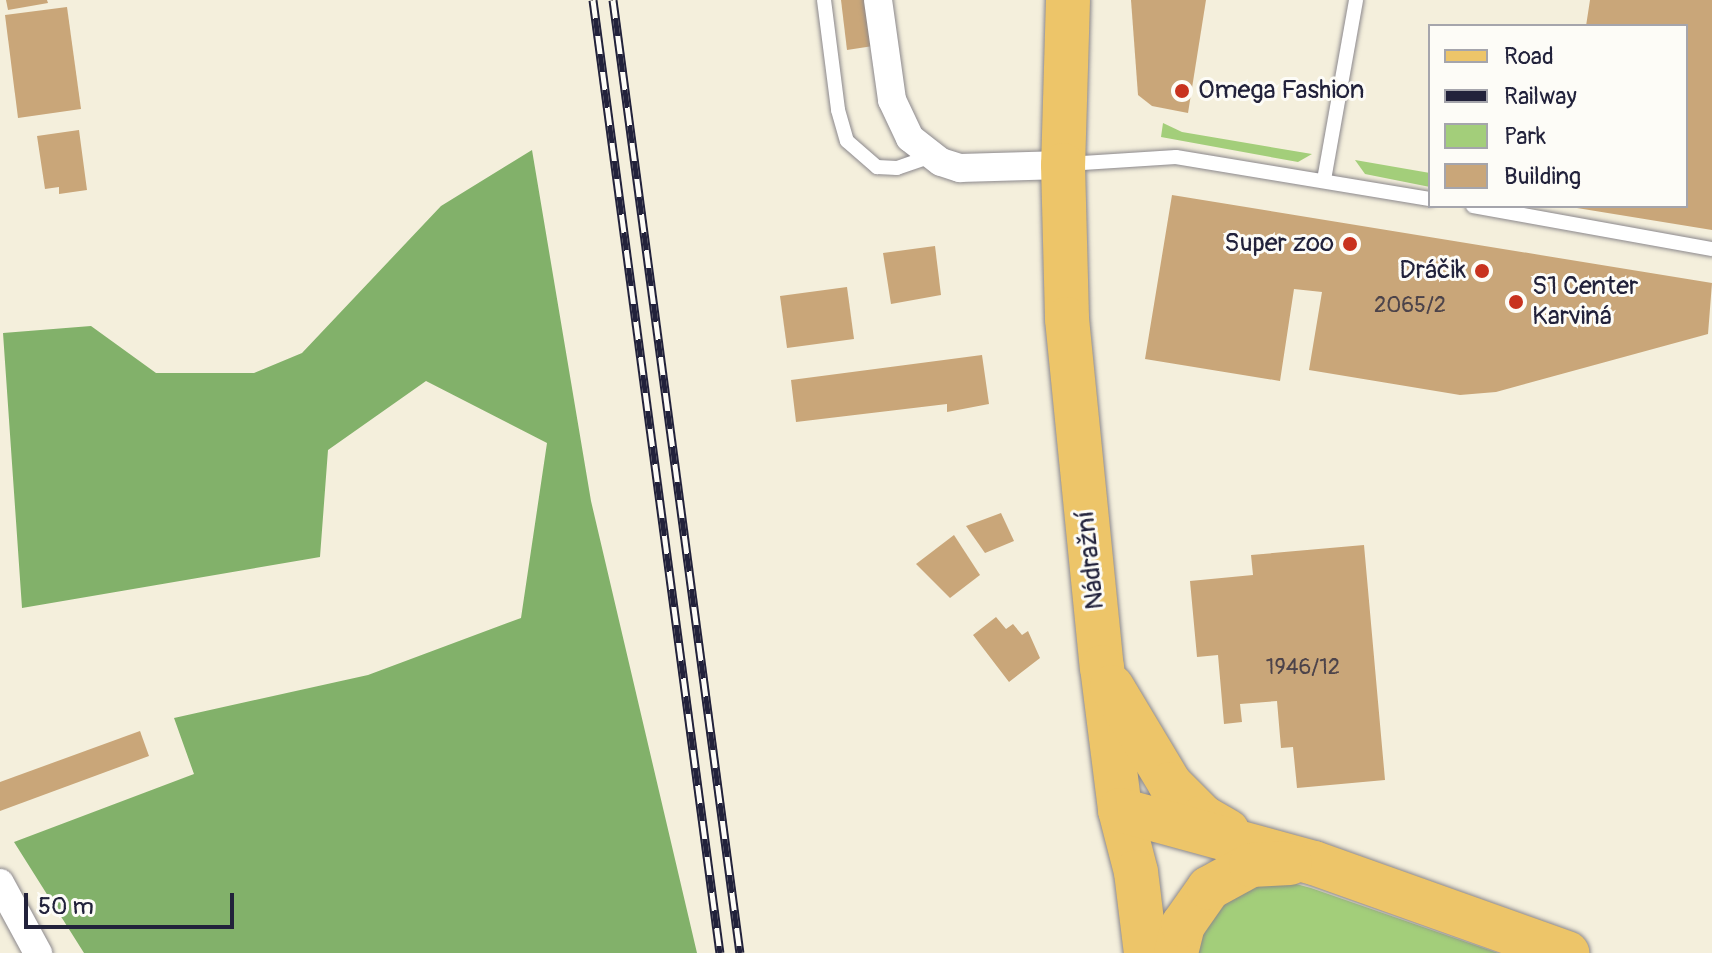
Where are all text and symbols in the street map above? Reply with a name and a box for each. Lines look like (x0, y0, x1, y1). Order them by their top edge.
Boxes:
legend (1428, 24, 1688, 208)
text: Road (1504, 42, 1554, 71)
place label: Omega Fashion (1198, 75, 1365, 107)
marker: Omega Fashion (1173, 82, 1191, 100)
text: Railway (1504, 82, 1577, 111)
text: Park (1504, 122, 1546, 151)
text: Building (1504, 162, 1581, 191)
place label: Super zoo (1224, 228, 1334, 260)
marker: Super zoo (1341, 235, 1359, 253)
place label: Dráčik (1399, 255, 1466, 287)
marker: Dráčik (1473, 262, 1491, 280)
place label: S1 Center Karviná (1532, 271, 1638, 332)
house number: 2065/2 (1374, 293, 1446, 319)
marker: S1 Center Karviná (1507, 293, 1525, 311)
street label: Nádražní (1070, 509, 1112, 611)
house number: 1946/12 (1266, 655, 1340, 681)
scale bar (28, 877, 238, 927)
text: 50 m (38, 892, 94, 921)

